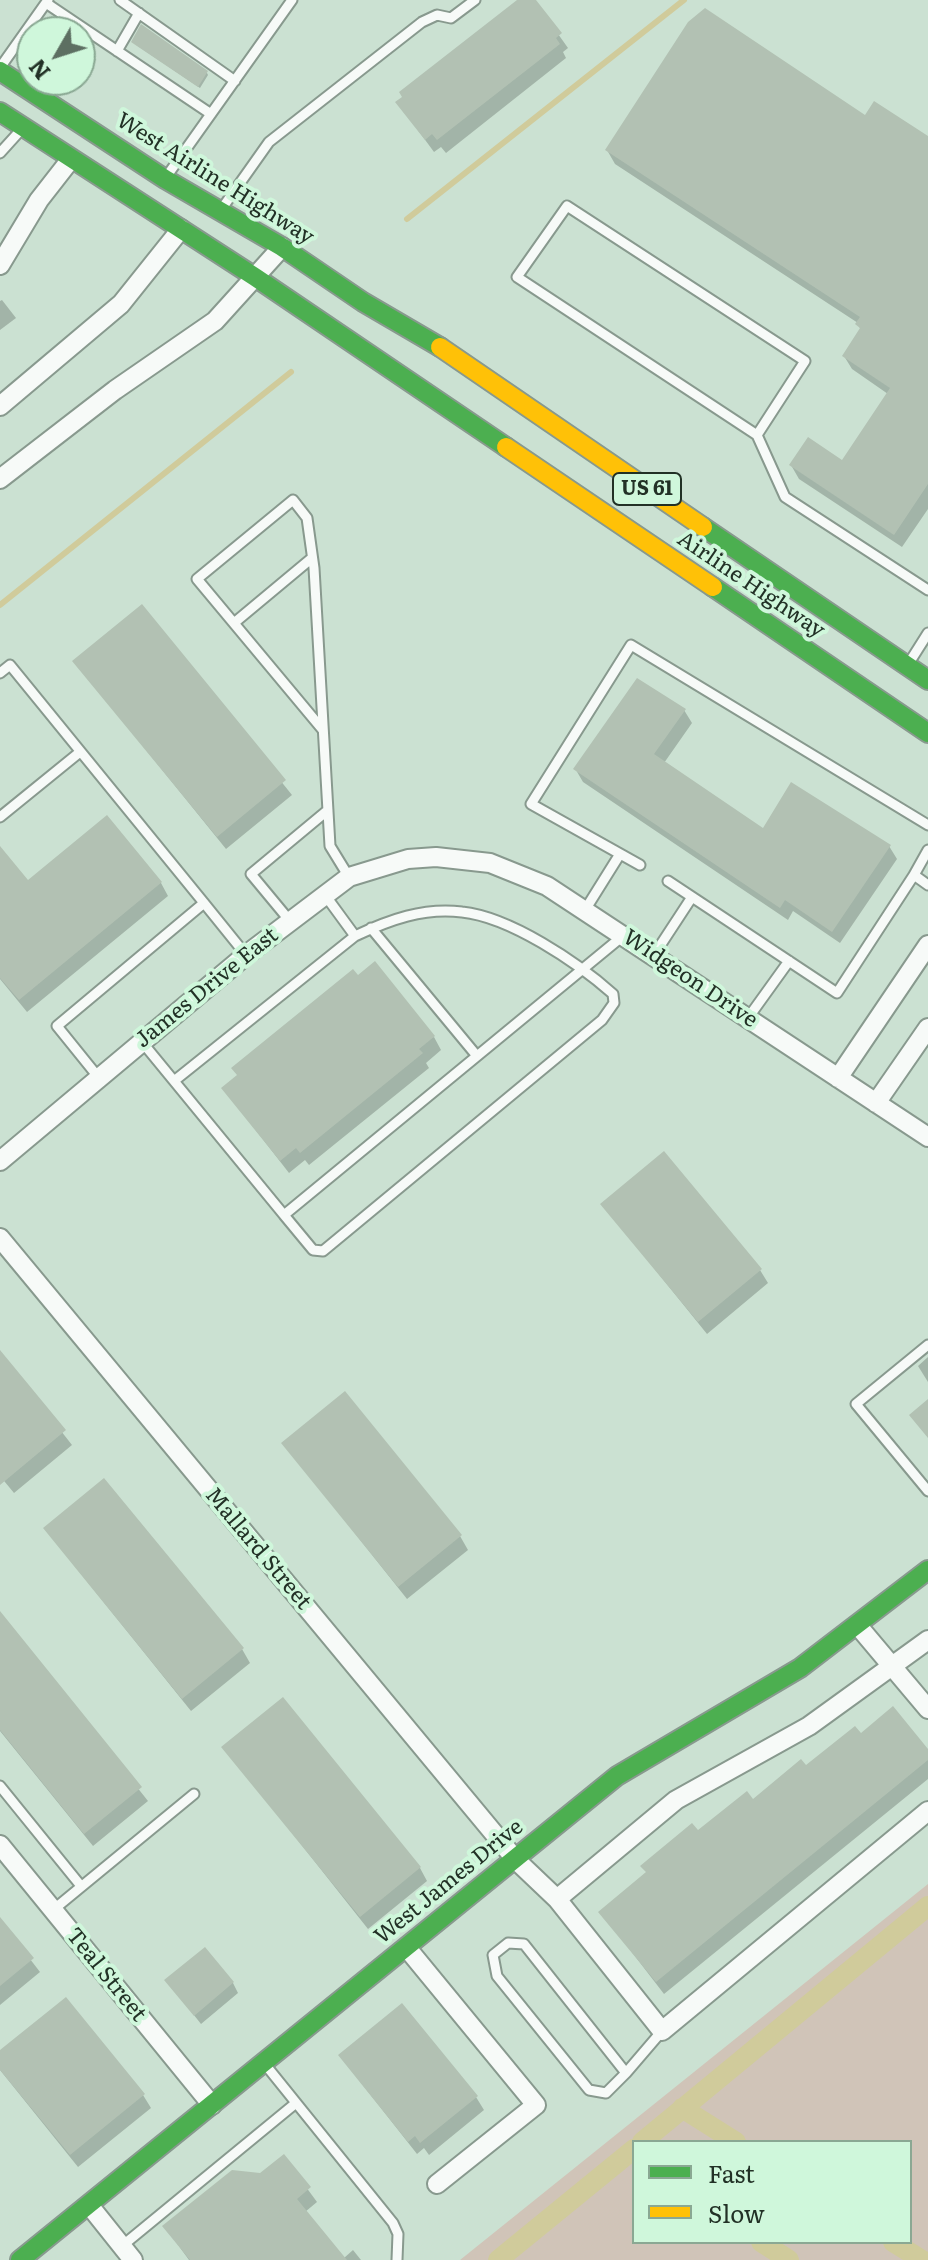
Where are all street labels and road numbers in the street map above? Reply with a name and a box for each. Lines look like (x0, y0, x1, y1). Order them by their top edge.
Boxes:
street label: West Airline Highway (111, 107, 319, 251)
road number: US 61 (613, 473, 681, 505)
street label: Airline Highway (672, 526, 830, 644)
street label: James Drive East (130, 922, 284, 1054)
street label: Widgeon Drive (618, 924, 762, 1034)
street label: Mallard Street (199, 1483, 317, 1615)
street label: West James Drive (369, 1814, 529, 1950)
street label: Teal Street (60, 1923, 152, 2027)

